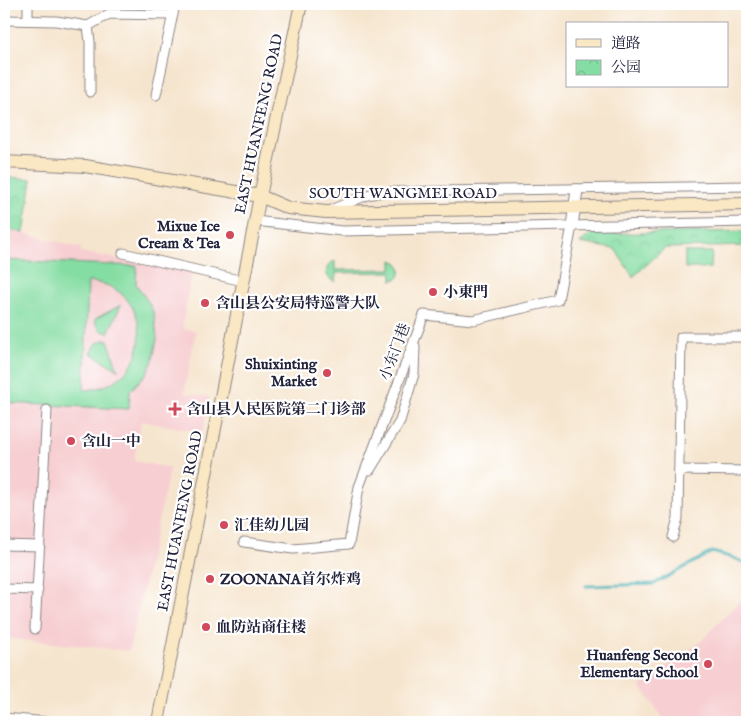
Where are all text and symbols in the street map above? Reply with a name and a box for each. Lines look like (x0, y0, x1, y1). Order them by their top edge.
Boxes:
legend (566, 22, 728, 88)
street label: EAST HUANFENG ROAD (231, 32, 287, 216)
text: 道路 (611, 34, 641, 53)
text: 公园 (611, 58, 641, 77)
street label: SOUTH WANGMEI ROAD (309, 184, 497, 203)
place label: Mixue Ice Cream & Tea (138, 217, 221, 253)
marker: Mixue Ice Cream & Tea (224, 229, 236, 241)
place label: 小東門 (443, 283, 488, 302)
marker: 小東門 (427, 286, 439, 298)
place label: 含山县公安局特巡警大队 (215, 294, 380, 313)
marker: 含山县公安局特巡警大队 (199, 297, 211, 309)
street label: 小东门巷 (375, 321, 415, 383)
place label: Shuixinting Market (245, 355, 318, 391)
marker: Shuixinting Market (321, 367, 333, 379)
place label: 含山县人民医院第二门诊部 (186, 400, 366, 419)
marker: 含山县人民医院第二门诊部 (168, 402, 182, 416)
street label: EAST HUANFENG ROAD (153, 429, 207, 613)
place label: 含山一中 (81, 432, 141, 451)
marker: 含山一中 (65, 435, 77, 447)
place label: 汇佳幼儿园 (234, 516, 309, 535)
marker: 汇佳幼儿园 (218, 519, 230, 531)
place label: ZOONANA首尔炸鸡 (220, 570, 361, 589)
marker: ZOONANA首尔炸鸡 (204, 573, 216, 585)
place label: 血防站商住楼 (216, 618, 306, 637)
marker: 血防站商住楼 (200, 621, 212, 633)
place label: Huanfeng Second Elementary School (580, 646, 699, 682)
marker: Huanfeng Second Elementary School (702, 658, 714, 670)

